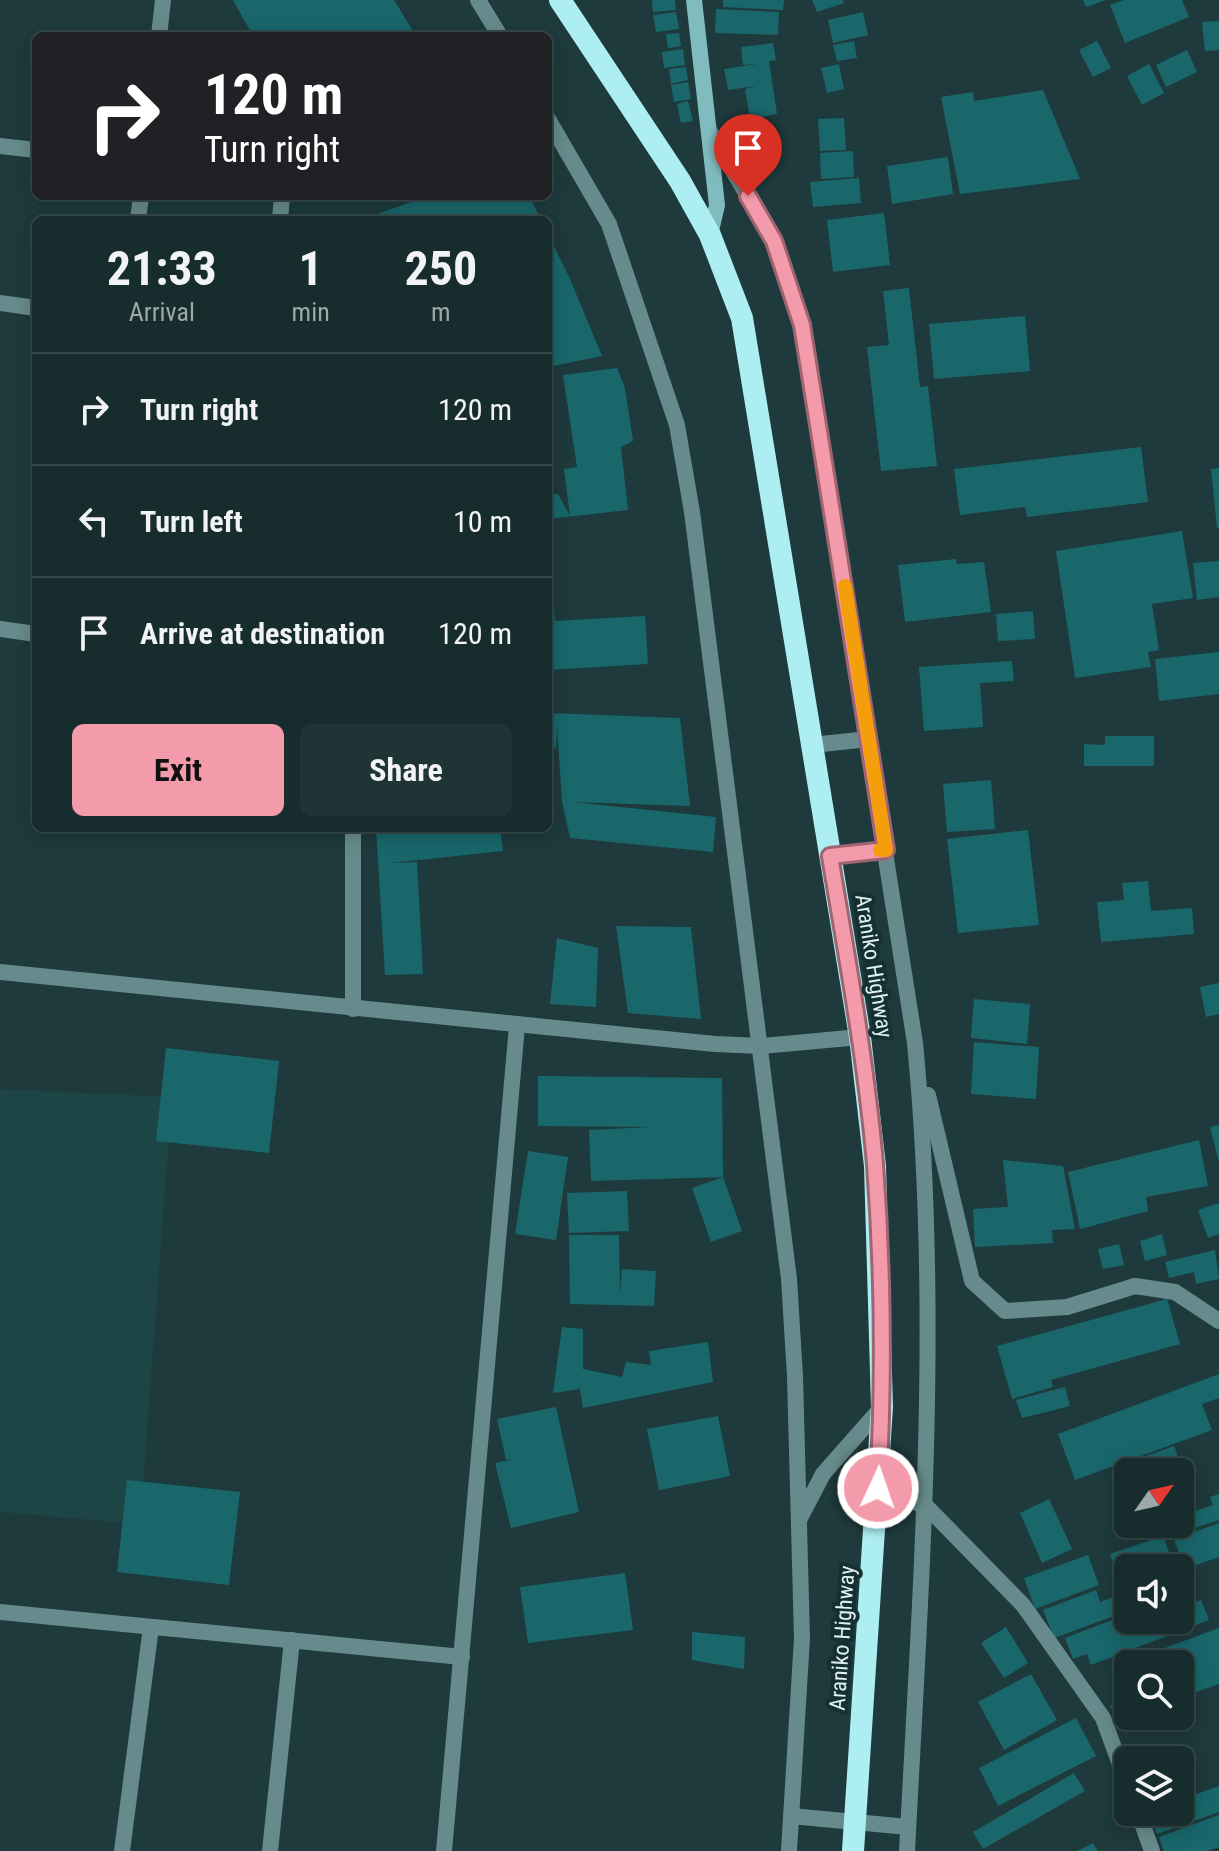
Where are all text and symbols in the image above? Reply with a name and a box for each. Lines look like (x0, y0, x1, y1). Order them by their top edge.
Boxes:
text: 120 m (204, 62, 343, 128)
icon: right (72, 64, 176, 168)
pin (714, 114, 782, 196)
icon: arrive (726, 126, 770, 170)
text: Turn right (204, 129, 340, 171)
text: 21:33 (107, 240, 217, 297)
text: 1 (299, 240, 323, 297)
text: 250 (404, 240, 477, 297)
text: Arrival (129, 297, 195, 327)
text: min (292, 297, 330, 327)
text: m (431, 297, 451, 327)
icon: right (72, 387, 116, 431)
text: Turn right (140, 392, 258, 427)
text: 120 m (438, 392, 512, 427)
icon: left (72, 499, 116, 543)
text: Turn left (140, 504, 243, 539)
text: 10 m (453, 504, 512, 539)
icon: arrive (72, 611, 116, 655)
text: Arrive at destination (140, 616, 385, 651)
text: 120 m (438, 616, 512, 651)
button: Exit (72, 724, 284, 816)
button: Share (300, 724, 512, 816)
street label: Araniko Highway (850, 892, 898, 1040)
position arrow (836, 1446, 920, 1530)
north arrow (1114, 1458, 1194, 1538)
map controls (1114, 1458, 1194, 1826)
button: sound (1114, 1554, 1194, 1634)
street label: Araniko Highway (824, 1565, 860, 1711)
button: search (1114, 1650, 1194, 1730)
button: layers (1114, 1746, 1194, 1826)

